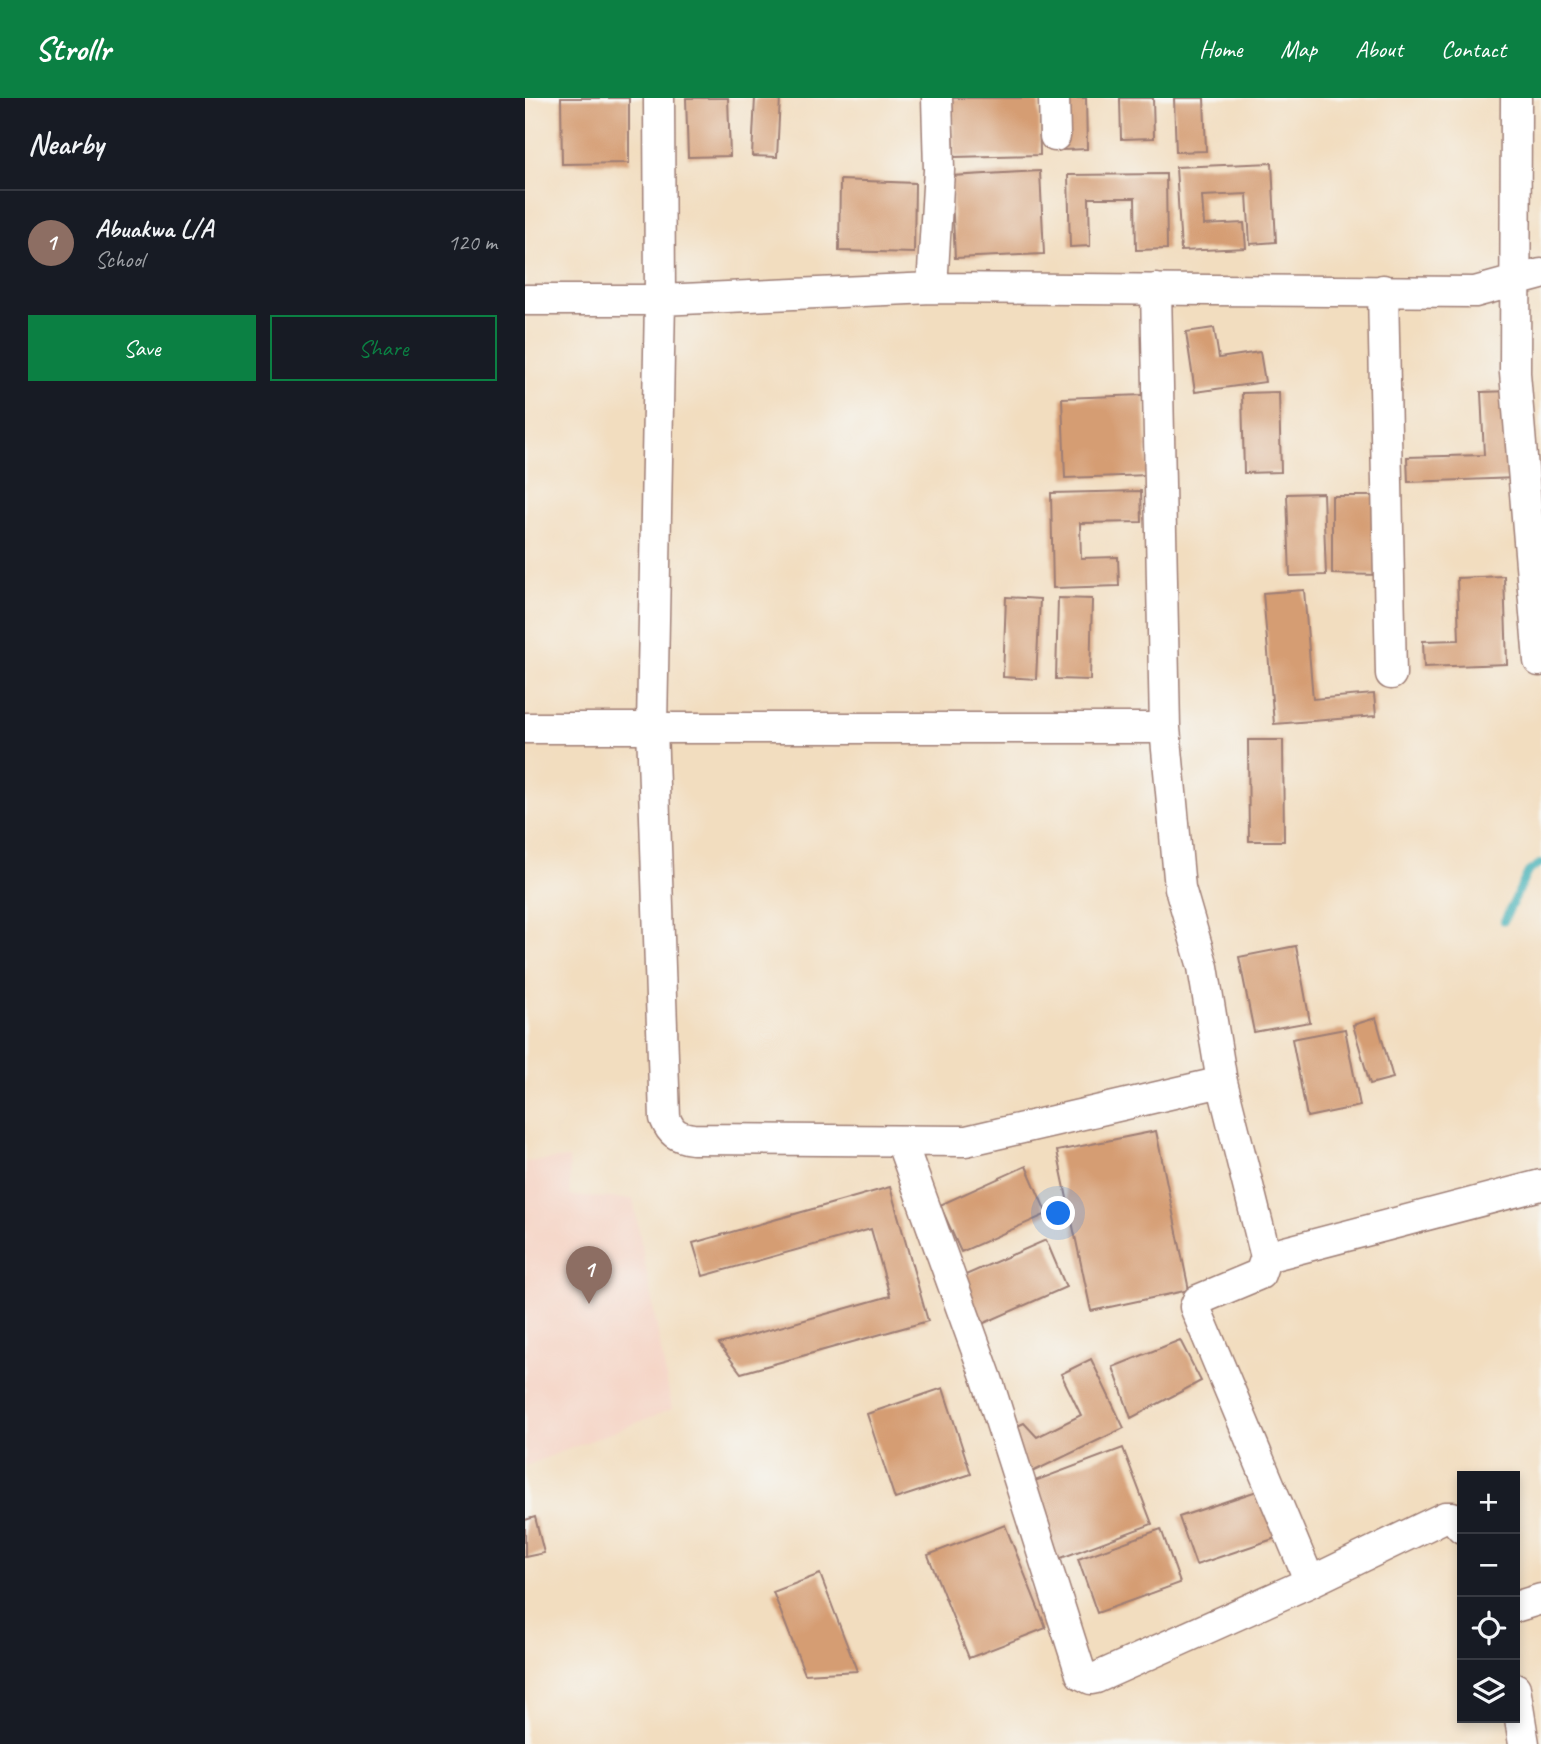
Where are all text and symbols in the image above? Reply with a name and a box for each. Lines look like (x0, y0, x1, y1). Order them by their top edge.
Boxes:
text: Strollr (35, 28, 110, 70)
text: Home (1199, 34, 1242, 64)
text: Map (1280, 34, 1317, 64)
text: About (1355, 34, 1403, 64)
text: Contact (1441, 34, 1506, 64)
text: Nearby (28, 125, 104, 163)
text: Abuakwa L/A (95, 212, 213, 245)
text: 1 (46, 228, 56, 257)
text: 120 m (448, 228, 497, 257)
text: School (95, 245, 144, 274)
button: Save (28, 315, 256, 381)
button: Share (270, 315, 497, 381)
your location (1041, 1196, 1075, 1230)
pin: 1 (566, 1246, 612, 1304)
map controls (1457, 1471, 1520, 1723)
button: + (1457, 1471, 1520, 1534)
button: − (1457, 1534, 1520, 1597)
button: locate (1457, 1597, 1520, 1660)
button: layers (1457, 1660, 1520, 1723)

